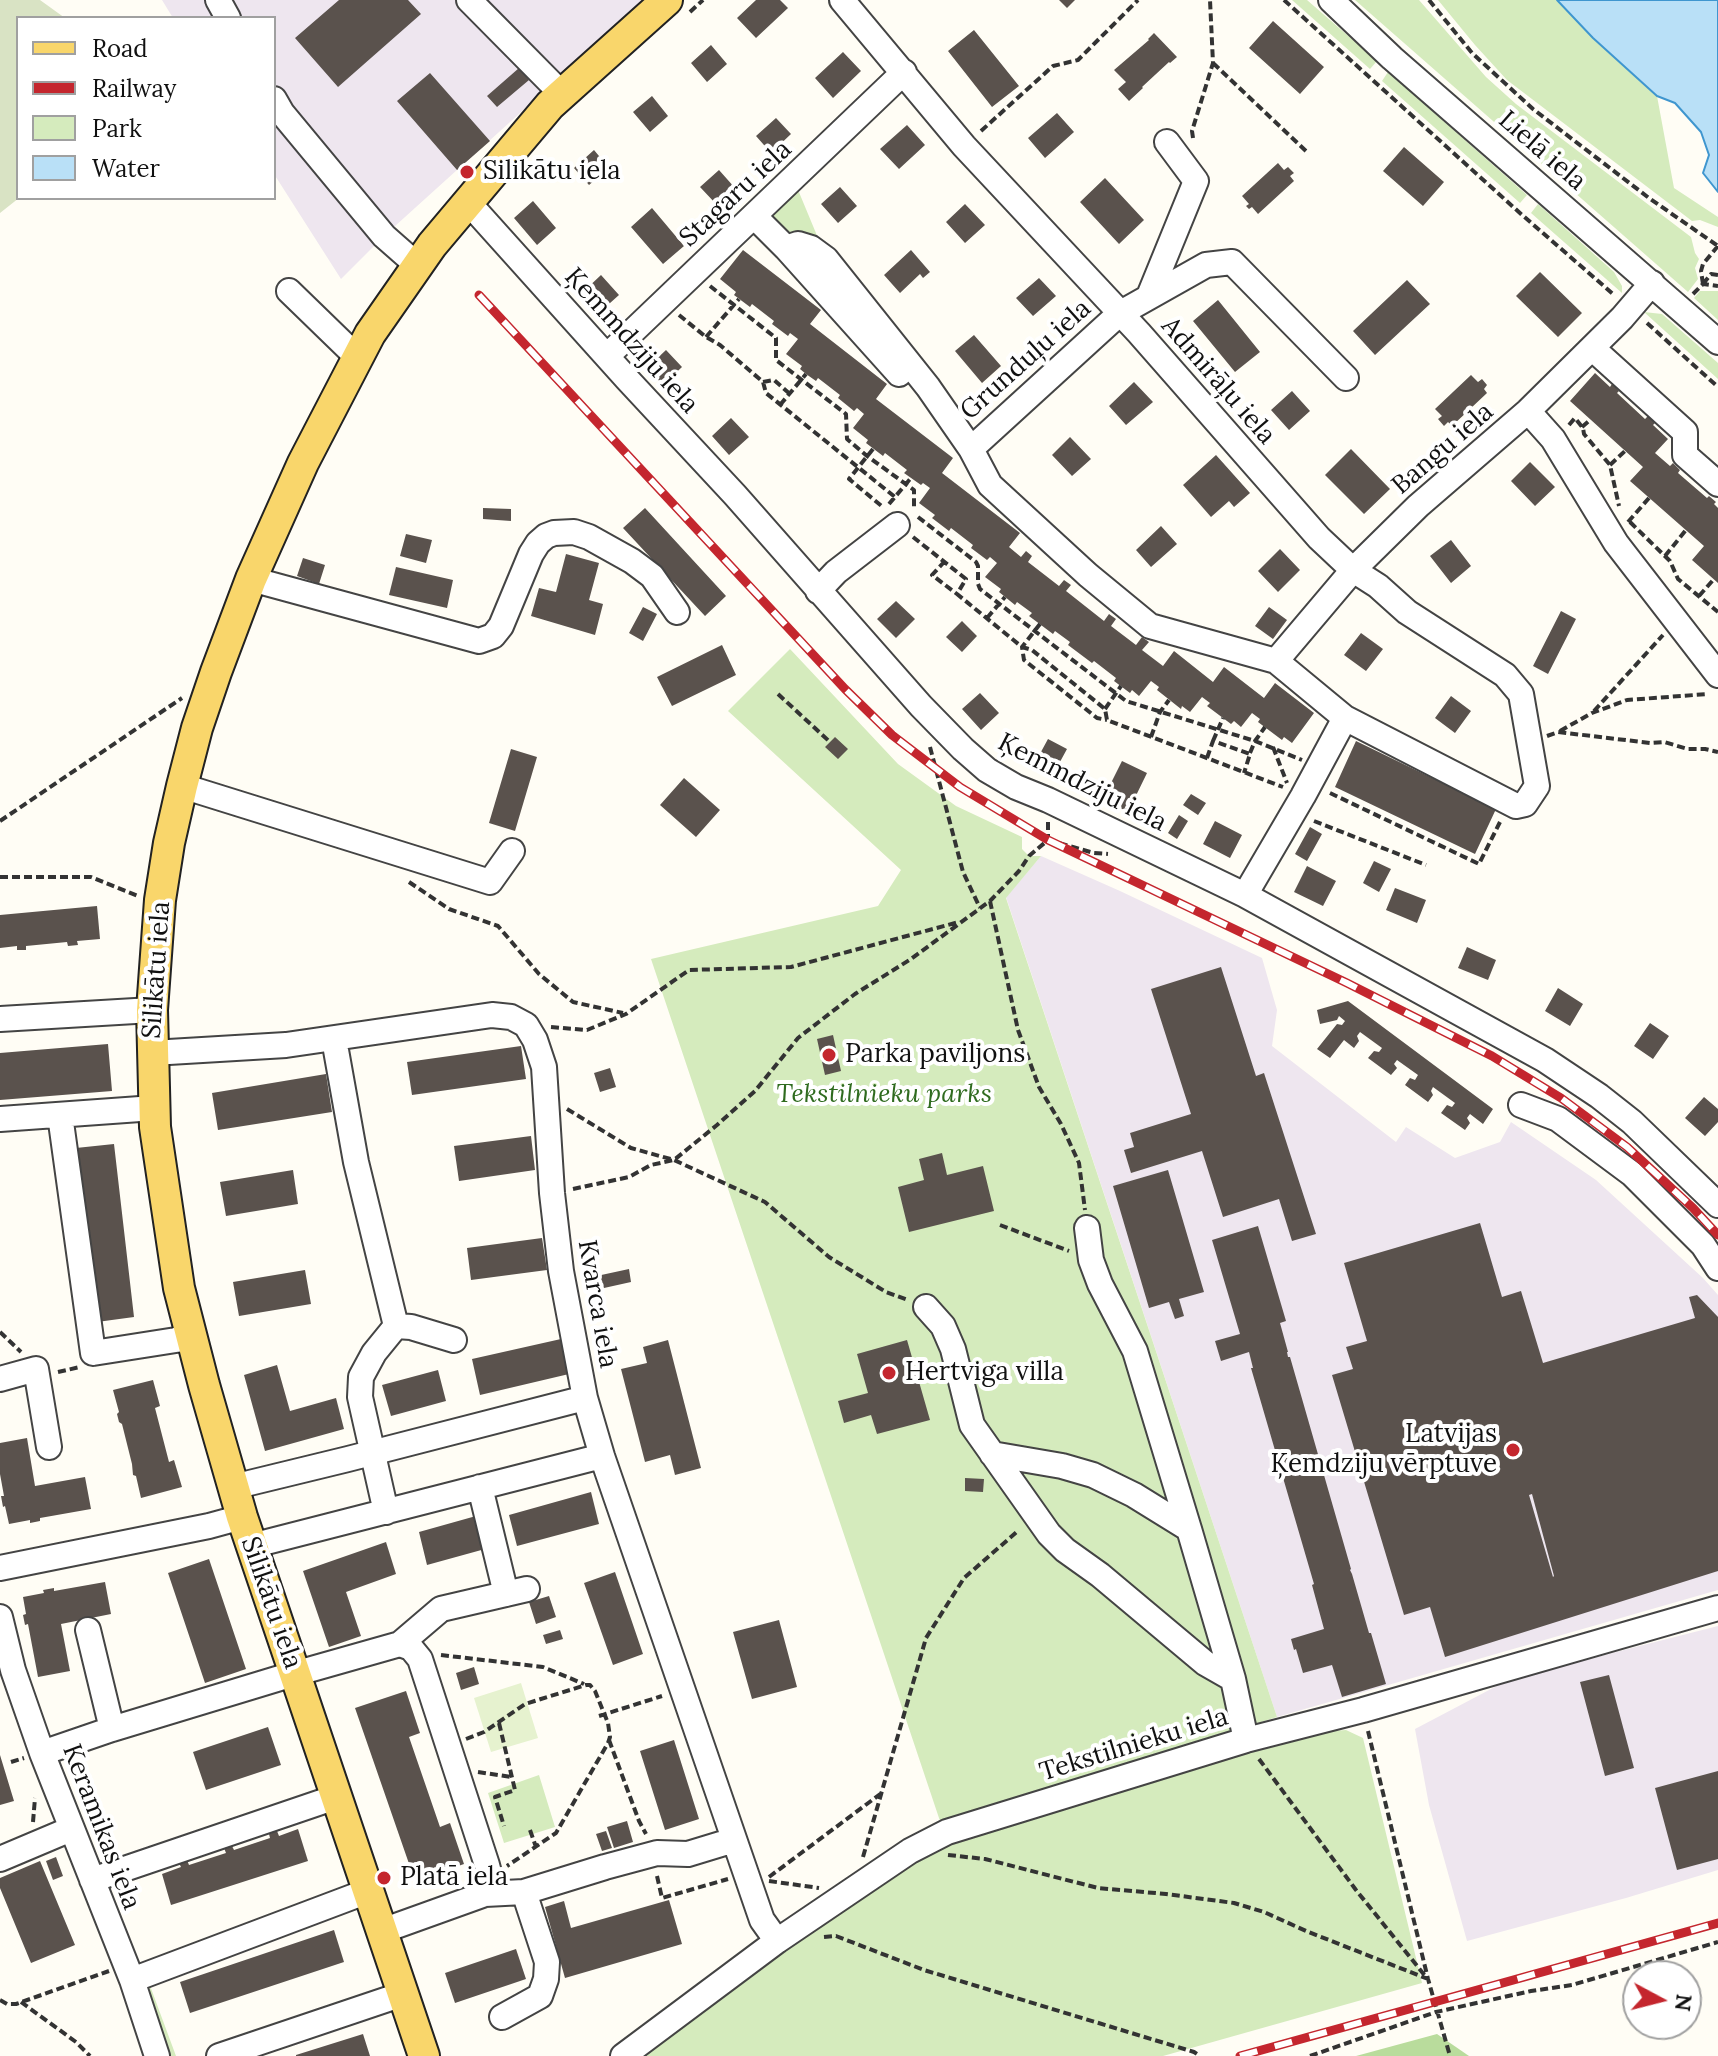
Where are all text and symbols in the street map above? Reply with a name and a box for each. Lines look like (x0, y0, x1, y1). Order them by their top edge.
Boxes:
legend (16, 16, 276, 200)
text: Road (92, 33, 148, 64)
text: Railway (92, 73, 176, 104)
street label: Lielā iela (1492, 105, 1592, 197)
text: Park (92, 113, 142, 144)
street label: Stagaru iela (674, 134, 798, 254)
text: Water (92, 153, 160, 184)
place label: Silikātu iela (483, 156, 621, 188)
marker: Silikātu iela (458, 163, 476, 181)
street label: Ķemmdziju iela (557, 262, 705, 420)
street label: Grunduļu iela (954, 293, 1098, 427)
street label: Admirāļu iela (1154, 311, 1282, 451)
street label: Bangu iela (1386, 397, 1500, 501)
street label: Ķemmdziju iela (992, 727, 1172, 839)
street label: Silikātu iela (137, 900, 177, 1040)
place label: Parka paviljons (845, 1039, 1025, 1071)
marker: Parka paviljons (820, 1046, 838, 1064)
park label: Tekstilnieku parks (776, 1079, 992, 1111)
street label: Kvarca iela (570, 1237, 624, 1371)
place label: Hertviga villa (905, 1357, 1064, 1389)
marker: Hertviga villa (880, 1364, 898, 1382)
place label: Latvijas Ķemdziju vērptuve (1271, 1419, 1497, 1480)
marker: Latvijas Ķemdziju vērptuve (1504, 1441, 1522, 1459)
street label: Silikātu iela (234, 1533, 308, 1673)
street label: Tekstilnieku iela (1036, 1702, 1232, 1788)
street label: Keramikas iela (55, 1740, 147, 1914)
place label: Platā iela (400, 1862, 508, 1894)
marker: Platā iela (375, 1869, 393, 1887)
north arrow (1622, 1960, 1702, 2040)
text: N (1669, 1993, 1699, 2013)

